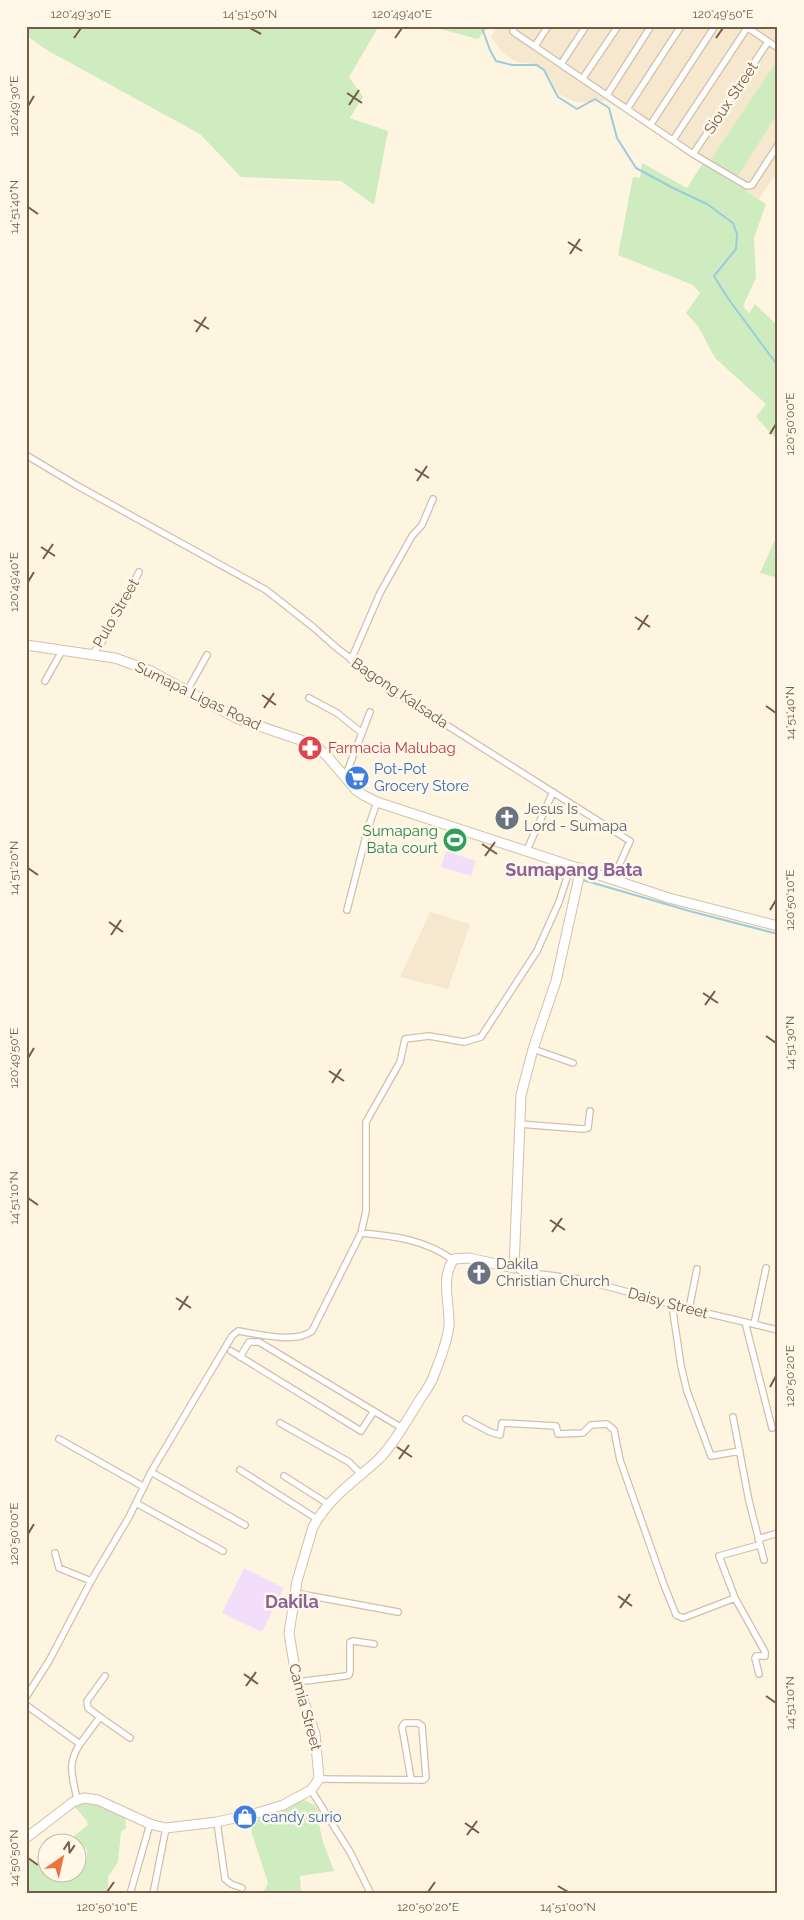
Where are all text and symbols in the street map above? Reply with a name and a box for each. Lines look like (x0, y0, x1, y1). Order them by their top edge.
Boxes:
text: 120°49'30"E (51, 7, 111, 21)
text: 14°51'50"N (223, 7, 277, 21)
text: 120°49'40"E (372, 7, 432, 21)
text: 120°49'50"E (693, 7, 753, 21)
street label: Sioux Street (700, 58, 762, 138)
text: 120°49'30"E (7, 76, 21, 136)
text: 14°51'40"N (7, 180, 21, 234)
text: 120°50'00"E (783, 392, 797, 456)
text: 120°49'40"E (7, 552, 21, 612)
street label: Pulo Street (89, 575, 143, 651)
street label: Bagong Kalsada (348, 654, 452, 732)
street label: Sumapa Ligas Road (132, 658, 264, 734)
text: 14°51'40"N (783, 686, 797, 740)
pharmacy icon: Farmacia Malubag (297, 735, 323, 761)
place label: Farmacia Malubag (328, 739, 456, 757)
place label: Pot-Pot Grocery Store (374, 760, 469, 795)
supermarket icon: Pot-Pot Grocery Store (344, 765, 370, 791)
place label: Jesus Is Lord - Sumapa (524, 800, 627, 835)
church icon: Jesus Is Lord - Sumapa (494, 805, 520, 831)
place label: Sumapang Bata court (363, 822, 438, 857)
sports icon: Sumapang Bata court (442, 827, 468, 853)
text: 14°51'20"N (7, 841, 21, 895)
district label: Sumapang Bata (505, 859, 643, 880)
text: 120°50'10"E (783, 870, 797, 930)
text: 14°51'30"N (783, 1016, 797, 1070)
text: 120°49'50"E (7, 1028, 21, 1088)
text: 14°51'10"N (7, 1171, 21, 1225)
place label: Dakila Christian Church (496, 1255, 610, 1290)
church icon: Dakila Christian Church (466, 1260, 492, 1286)
street label: Daisy Street (626, 1284, 710, 1322)
text: 120°50'20"E (783, 1345, 797, 1407)
text: 120°50'00"E (7, 1502, 21, 1566)
district label: Dakila (265, 1591, 319, 1612)
street label: Camia Street (285, 1662, 325, 1752)
text: 14°51'10"N (783, 1676, 797, 1730)
shop icon: candy surio (232, 1804, 258, 1830)
place label: candy surio (262, 1808, 342, 1826)
text: 14°50'50"N (7, 1829, 21, 1887)
north arrow (38, 1832, 88, 1882)
text: N (60, 1838, 78, 1857)
text: 120°50'10"E (77, 1900, 137, 1914)
text: 120°50'20"E (397, 1900, 459, 1914)
text: 14°51'00"N (540, 1900, 596, 1914)

